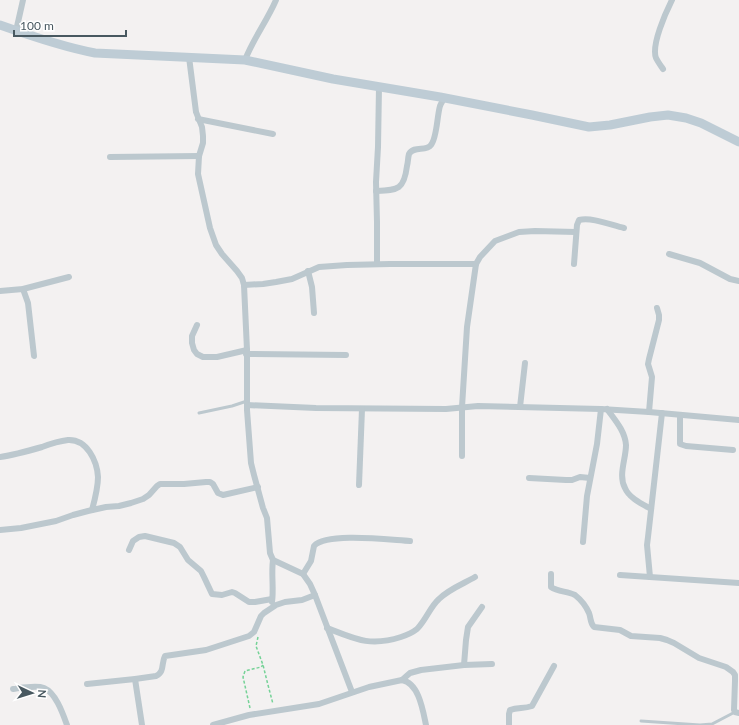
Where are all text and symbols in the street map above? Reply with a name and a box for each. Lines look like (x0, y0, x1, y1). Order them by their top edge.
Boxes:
scale bar (14, 12, 126, 38)
text: 100 m (20, 18, 54, 33)
north arrow (12, 673, 52, 713)
text: N (36, 689, 49, 698)

